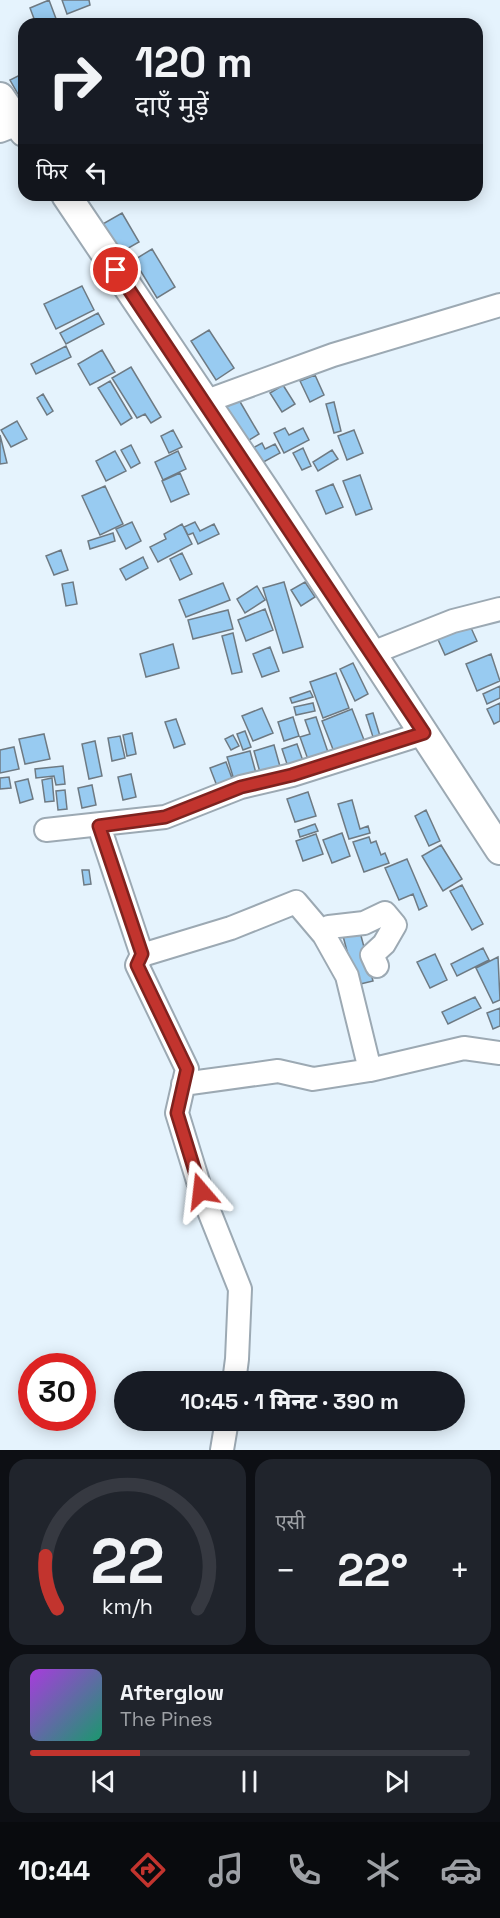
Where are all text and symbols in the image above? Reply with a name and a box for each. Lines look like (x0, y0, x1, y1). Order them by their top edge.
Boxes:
text: 120 m (135, 36, 253, 89)
icon: right (36, 42, 114, 120)
text: दाएँ मुड़ें (135, 88, 209, 123)
icon: left (80, 156, 113, 189)
text: फिर (36, 157, 68, 185)
pin (90, 244, 141, 295)
icon: arrive (99, 253, 132, 286)
position arrow (169, 1159, 233, 1223)
speed limit sign: 30 (18, 1353, 96, 1431)
text: 10:45 · 1 मिनट · 390 m (180, 1387, 399, 1415)
text: एसी (276, 1509, 305, 1535)
text: 22 (90, 1522, 164, 1601)
text: 22° (337, 1542, 408, 1599)
text: − (276, 1550, 296, 1592)
text: + (450, 1550, 470, 1592)
text: km/h (102, 1593, 153, 1620)
text: Afterglow (120, 1678, 224, 1706)
text: The Pines (120, 1706, 213, 1732)
icon: previous (87, 1765, 120, 1798)
icon: pause (233, 1765, 266, 1798)
icon: next (380, 1765, 413, 1798)
icon: directions (127, 1849, 169, 1891)
icon: music (205, 1849, 247, 1891)
icon: phone (283, 1849, 325, 1891)
icon: climate (362, 1849, 404, 1891)
icon: car (440, 1849, 482, 1891)
text: 10:44 (18, 1853, 90, 1888)

